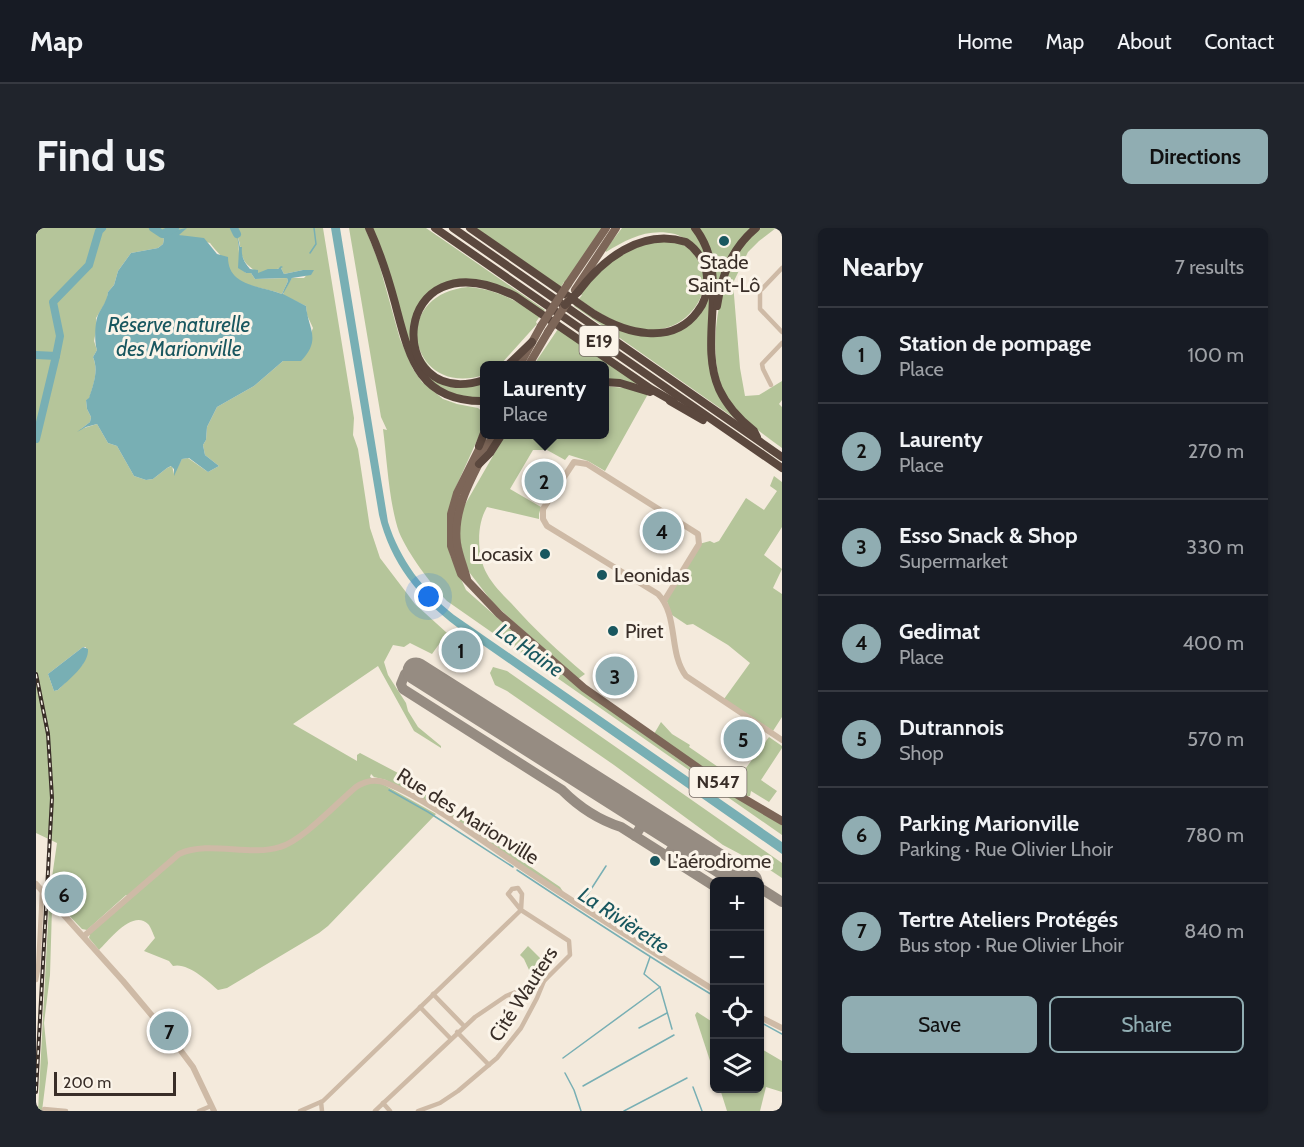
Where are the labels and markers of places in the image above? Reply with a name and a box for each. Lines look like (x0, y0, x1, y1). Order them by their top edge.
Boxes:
marker: Stade Saint-Lô (717, 234, 731, 248)
place label: Stade Saint-Lô (688, 250, 760, 297)
pin: 2 (524, 458, 564, 504)
pin: 4 (642, 508, 682, 554)
place label: Locasix (472, 542, 534, 566)
marker: Locasix (538, 547, 552, 561)
place label: Leonidas (614, 563, 689, 587)
marker: Leonidas (595, 568, 609, 582)
place label: Piret (625, 619, 664, 643)
marker: Piret (606, 624, 620, 638)
pin: 1 (442, 628, 480, 672)
pin: 3 (596, 654, 634, 698)
pin: 5 (724, 716, 762, 762)
place label: L'aérodrome (667, 849, 771, 873)
marker: L'aérodrome (648, 854, 662, 868)
pin: 6 (45, 872, 84, 916)
pin: 7 (150, 1008, 188, 1054)

